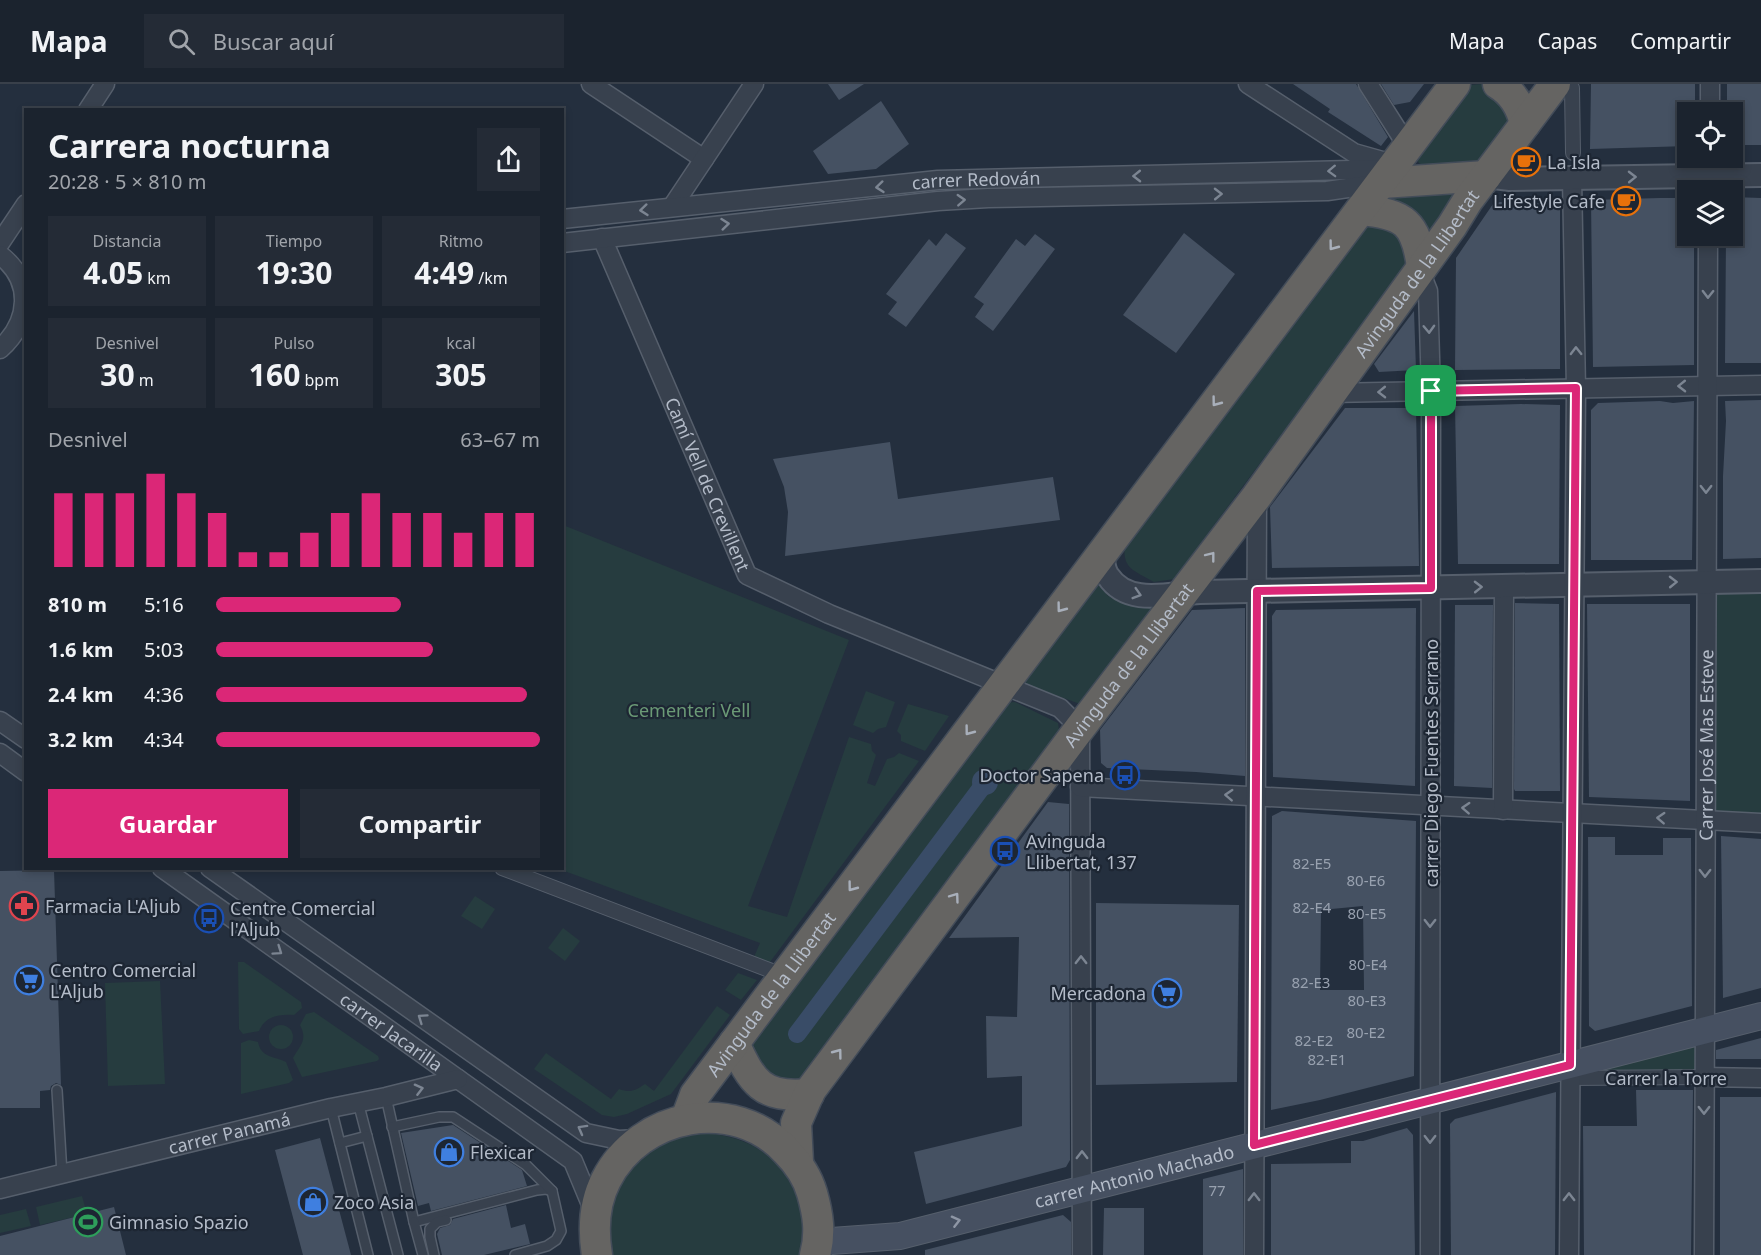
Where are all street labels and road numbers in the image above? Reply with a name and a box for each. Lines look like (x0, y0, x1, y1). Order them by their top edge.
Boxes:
street label: carrer Redován (910, 166, 1041, 195)
street label: Avinguda de la Llibertat (1349, 184, 1484, 362)
street label: Camí Vell de Crevillent (660, 393, 756, 575)
street label: Avinguda de la Llibertat (1058, 577, 1199, 752)
street label: carrer Diego Fuentes Serrano (1419, 639, 1443, 887)
street label: Carrer José Mas Esteve (1694, 649, 1718, 841)
street label: Avinguda de la Llibertat (701, 906, 841, 1081)
street label: carrer Jacarilla (335, 987, 448, 1077)
street label: Carrer la Torre (1605, 1066, 1727, 1090)
street label: carrer Panamá (166, 1106, 293, 1159)
street label: carrer Antonio Machado (1032, 1139, 1237, 1213)

